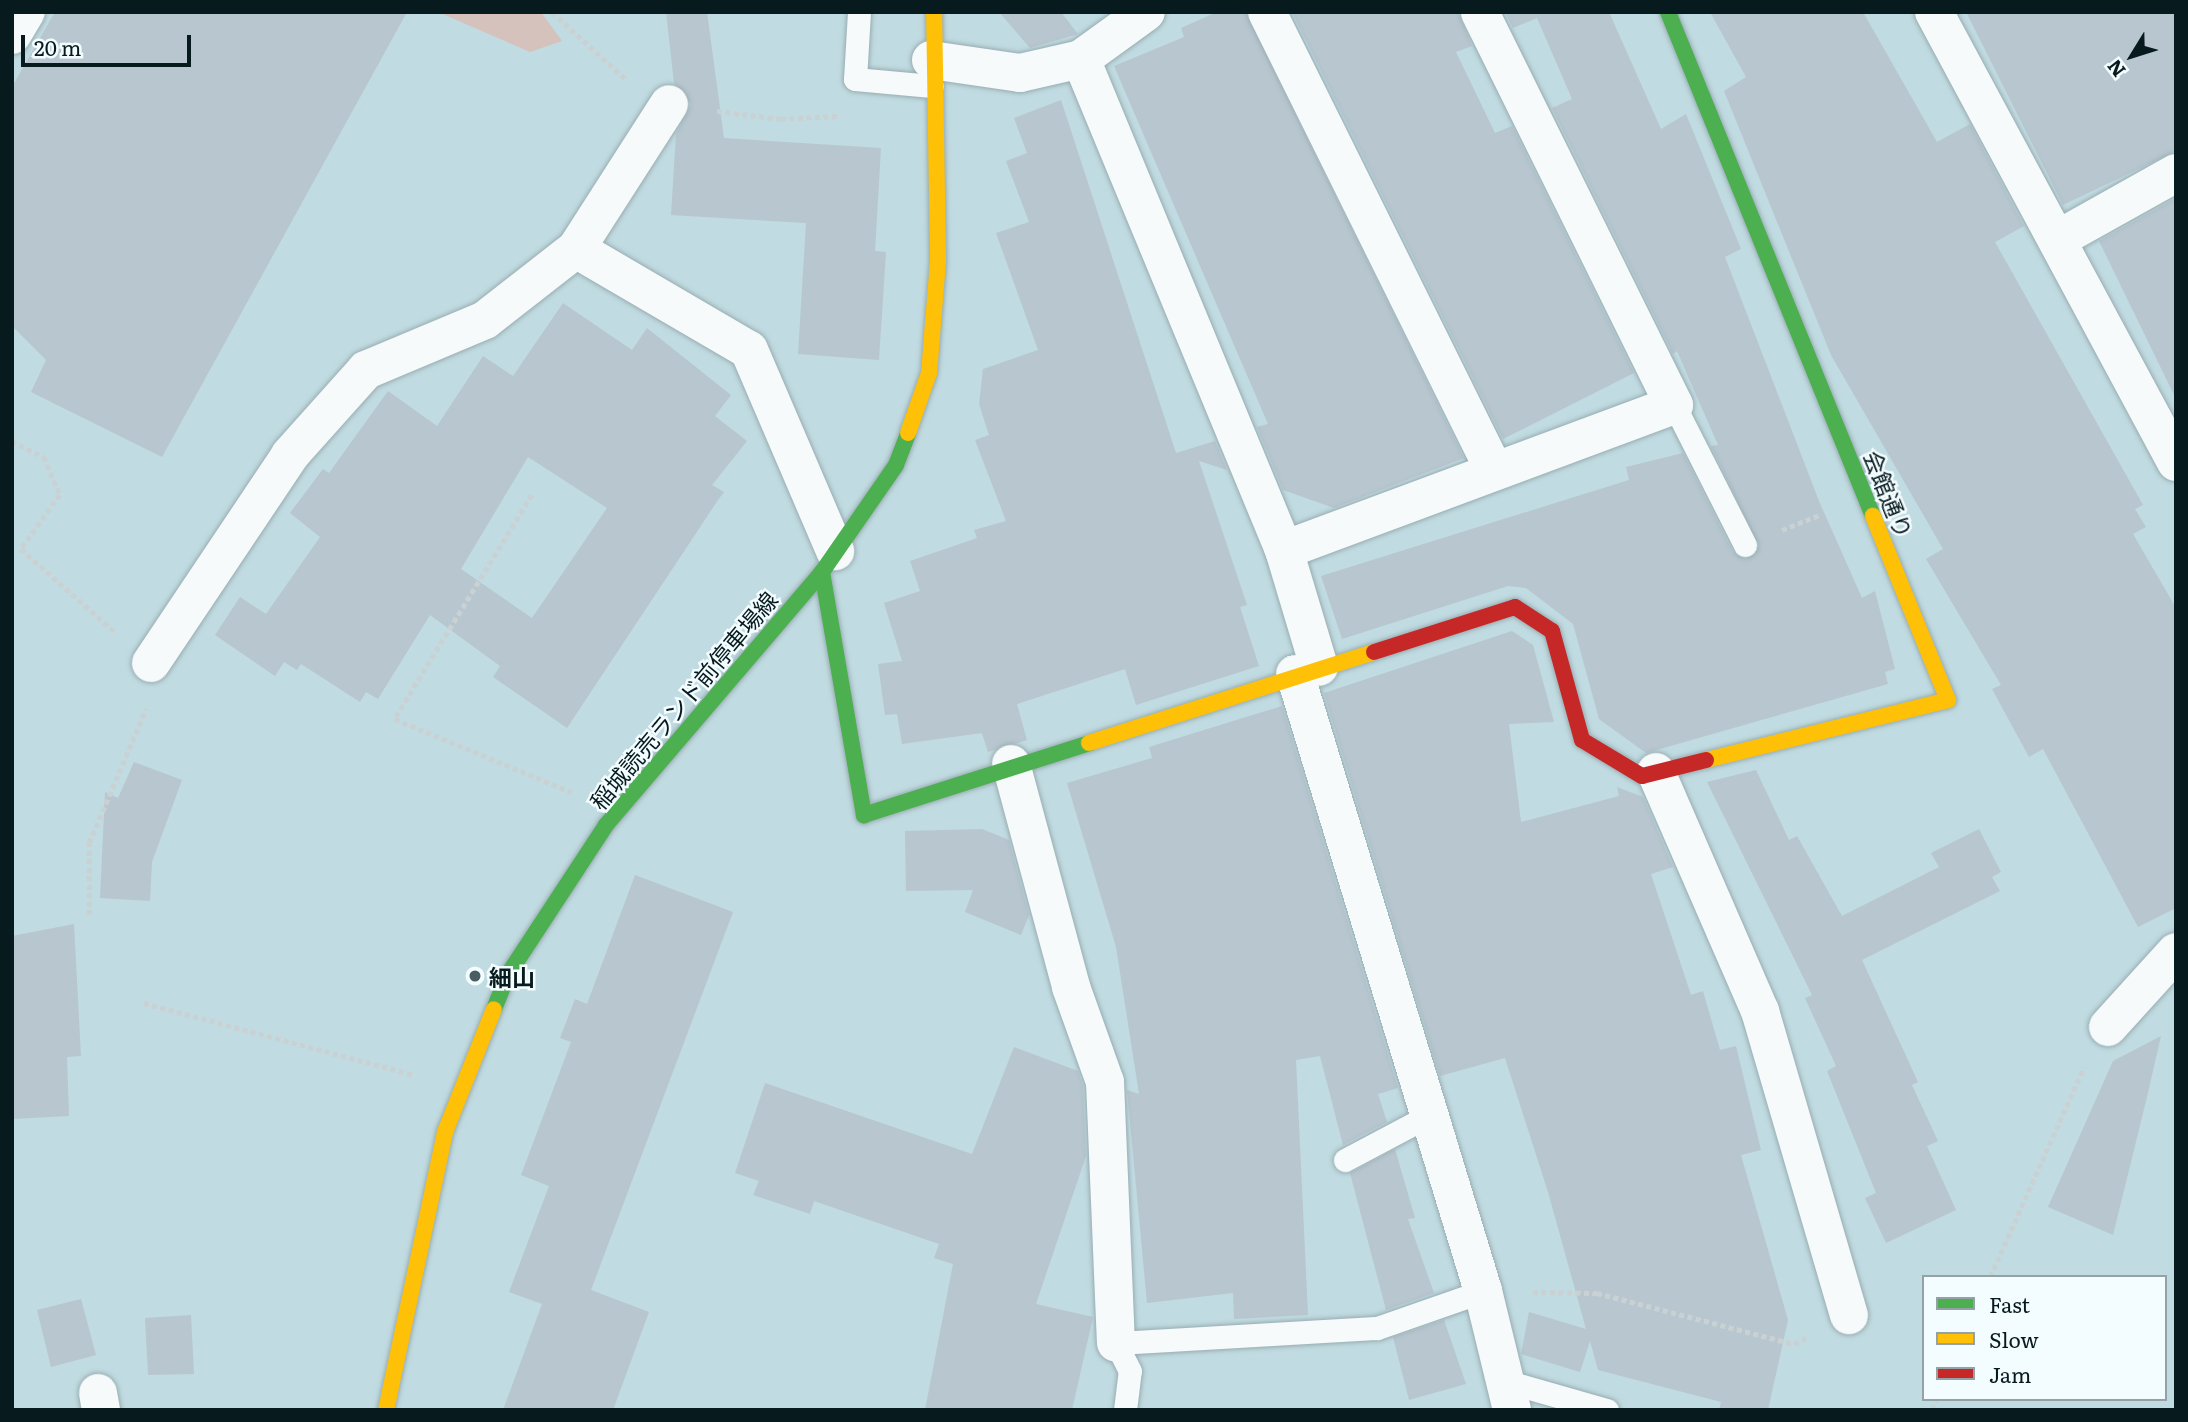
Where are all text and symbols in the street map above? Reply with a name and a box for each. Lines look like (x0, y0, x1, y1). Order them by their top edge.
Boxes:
scale bar (24, 21, 194, 65)
north arrow (2097, 21, 2167, 91)
text: 20 m (34, 31, 81, 62)
text: N (2100, 54, 2131, 84)
street label: 会館通り (1859, 446, 1919, 542)
street label: 稲城読売ランド前停車場線 (584, 585, 782, 815)
place label: 細山 (489, 962, 535, 990)
marker: 細山 (467, 968, 483, 984)
legend (1922, 1275, 2167, 1401)
text: Fast (1989, 1288, 2030, 1319)
text: Slow (1989, 1323, 2039, 1354)
text: Jam (1989, 1358, 2031, 1389)

